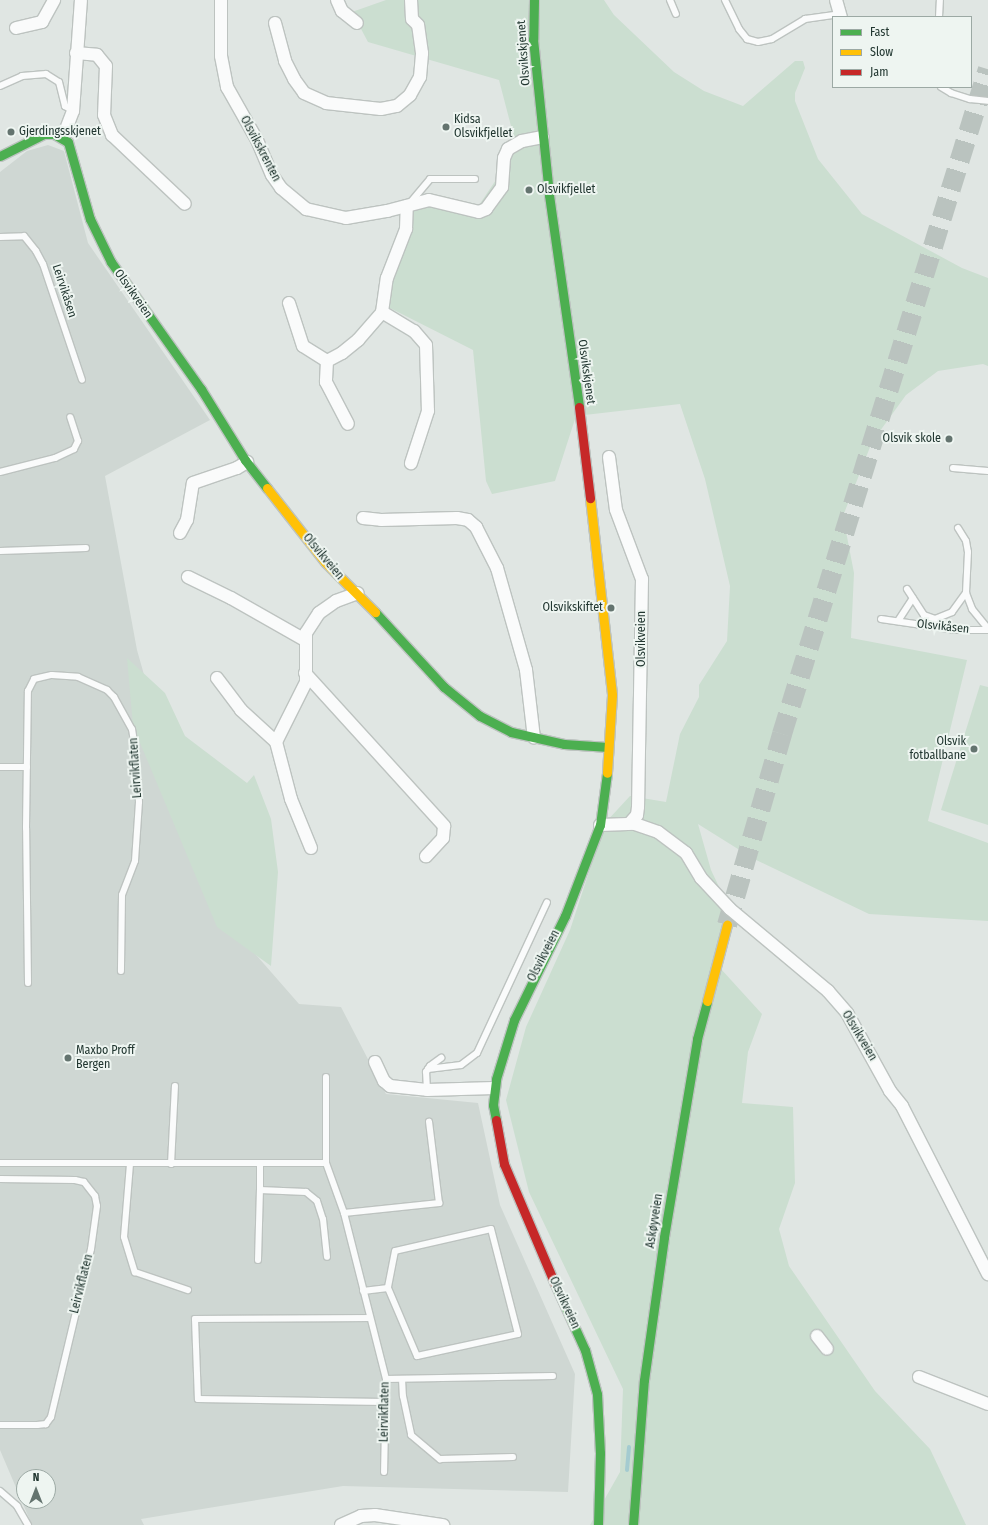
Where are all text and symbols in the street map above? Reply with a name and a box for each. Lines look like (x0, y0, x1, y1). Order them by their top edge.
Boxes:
legend (832, 16, 972, 88)
street label: Olsvikskjenet (515, 20, 533, 86)
text: Fast (870, 25, 889, 39)
text: Slow (870, 45, 893, 59)
text: Jam (870, 65, 888, 79)
place label: Kidsa Olsvikfjellet (454, 113, 512, 141)
street label: Olsvikskrenten (237, 114, 283, 184)
marker: Kidsa Olsvikfjellet (441, 122, 451, 132)
place label: Gjerdingsskjenet (19, 125, 101, 139)
marker: Gjerdingsskjenet (6, 127, 16, 137)
place label: Olsvikfjellet (537, 183, 595, 197)
marker: Olsvikfjellet (524, 185, 534, 195)
street label: Leirvikåsen (49, 263, 79, 319)
street label: Olsvikveien (111, 267, 155, 321)
street label: Olsvikskjenet (574, 339, 598, 405)
place label: Olsvik skole (883, 432, 941, 446)
marker: Olsvik skole (944, 434, 954, 444)
street label: Olsvikveien (299, 531, 347, 583)
place label: Olsvikskiftet (542, 601, 603, 615)
marker: Olsvikskiftet (606, 603, 616, 613)
street label: Olsvikveien (635, 611, 649, 667)
street label: Olsvikåsen (916, 617, 970, 637)
place label: Olsvik fotballbane (909, 735, 966, 763)
street label: Leirvikflaten (127, 737, 145, 799)
marker: Olsvik fotballbane (969, 744, 979, 754)
street label: Olsvikveien (525, 928, 563, 984)
street label: Olsvikveien (838, 1008, 880, 1064)
place label: Maxbo Proff Bergen (76, 1044, 135, 1072)
marker: Maxbo Proff Bergen (63, 1053, 73, 1063)
street label: Askøyveien (644, 1193, 666, 1249)
street label: Leirvikflaten (68, 1253, 96, 1315)
street label: Olsvikveien (546, 1275, 582, 1331)
street label: Leirvikflaten (377, 1382, 393, 1442)
north arrow (16, 1469, 56, 1509)
text: N (33, 1471, 39, 1484)

